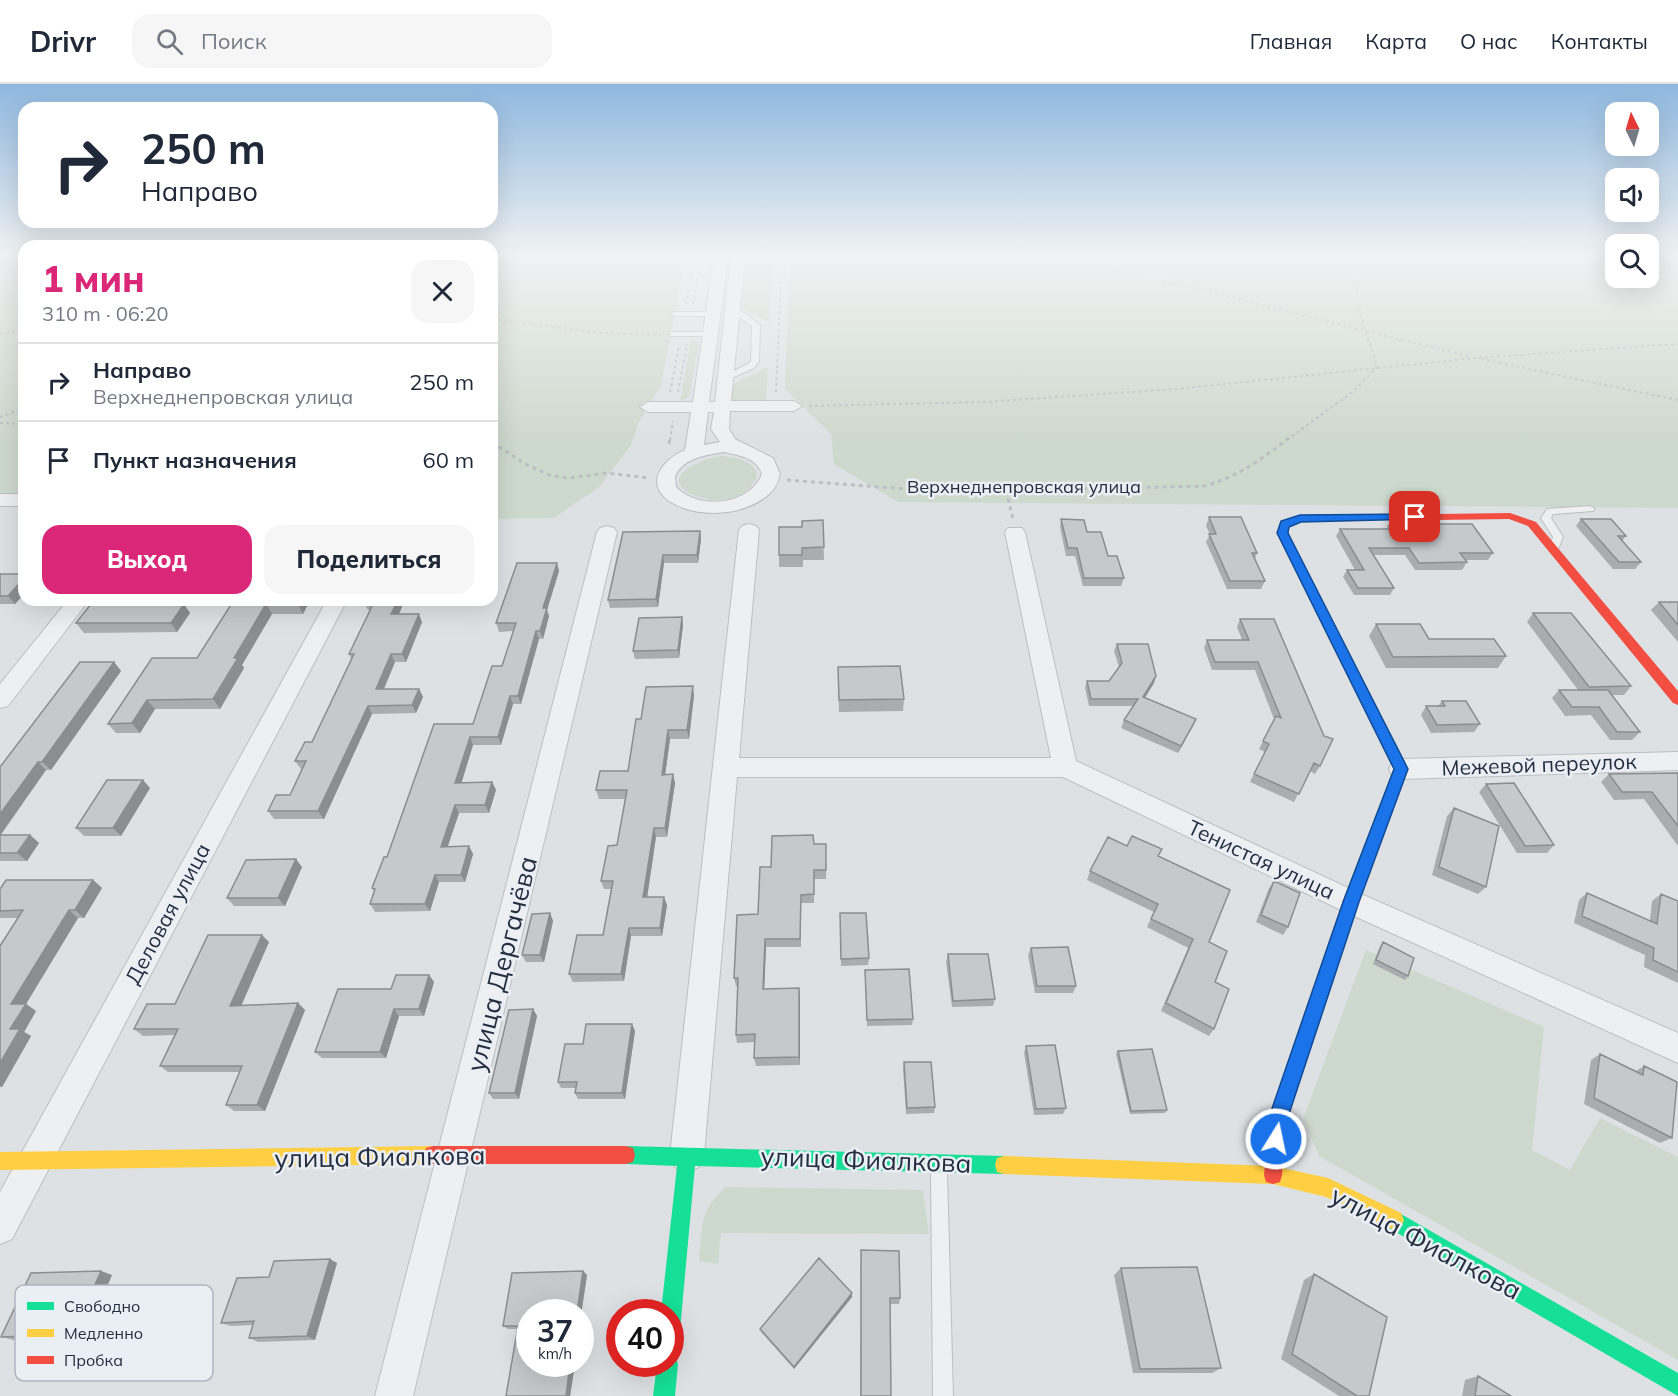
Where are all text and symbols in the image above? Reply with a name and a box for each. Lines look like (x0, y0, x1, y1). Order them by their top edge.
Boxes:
search box (132, 14, 552, 68)
text: Drivr (30, 24, 96, 59)
icon: search (153, 25, 186, 58)
text: Поиск (201, 27, 267, 55)
text: Главная (1250, 28, 1332, 54)
text: Карта (1365, 28, 1427, 54)
text: О нас (1460, 28, 1518, 54)
text: Контакты (1551, 28, 1648, 54)
north arrow (1605, 102, 1659, 156)
map controls (1605, 102, 1659, 288)
text: 250 m (141, 122, 266, 175)
icon: right (42, 126, 120, 204)
button: sound (1605, 168, 1659, 222)
text: Направо (141, 174, 258, 208)
button: search (1605, 234, 1659, 288)
text: 1 мин (42, 256, 145, 301)
button: close (411, 260, 474, 323)
text: 310 m · 06:20 (42, 301, 168, 326)
text: Направо (93, 356, 191, 384)
icon: right (42, 366, 75, 399)
text: 250 m (409, 368, 474, 396)
text: Верхнеднепровская улица (93, 384, 353, 409)
icon: arrive (42, 444, 75, 477)
text: Пункт назначения (93, 446, 297, 474)
text: 60 m (423, 446, 474, 474)
street label: Верхнеднепровская улица (907, 475, 1141, 498)
pin (1389, 491, 1440, 542)
icon: arrive (1398, 500, 1431, 533)
button: Выход (42, 525, 252, 594)
button: Поделиться (264, 525, 474, 594)
street label: Межевой переулок (1441, 748, 1638, 780)
street label: Тенистая улица (1184, 814, 1339, 904)
street label: Деловая улица (119, 839, 215, 988)
street label: улица Дергачёва (459, 853, 544, 1075)
position arrow (1244, 1107, 1308, 1171)
street label: улица Фиалкова (274, 1138, 486, 1175)
street label: улица Фиалкова (760, 1139, 972, 1180)
street label: улица Фиалкова (1325, 1178, 1527, 1307)
legend (15, 1285, 213, 1381)
text: Свободно (64, 1296, 140, 1316)
speed limit sign: 40 (606, 1299, 684, 1377)
text: 37 (537, 1312, 573, 1350)
text: Медленно (64, 1323, 143, 1343)
text: km/h (538, 1344, 572, 1363)
text: Пробка (64, 1350, 123, 1370)

